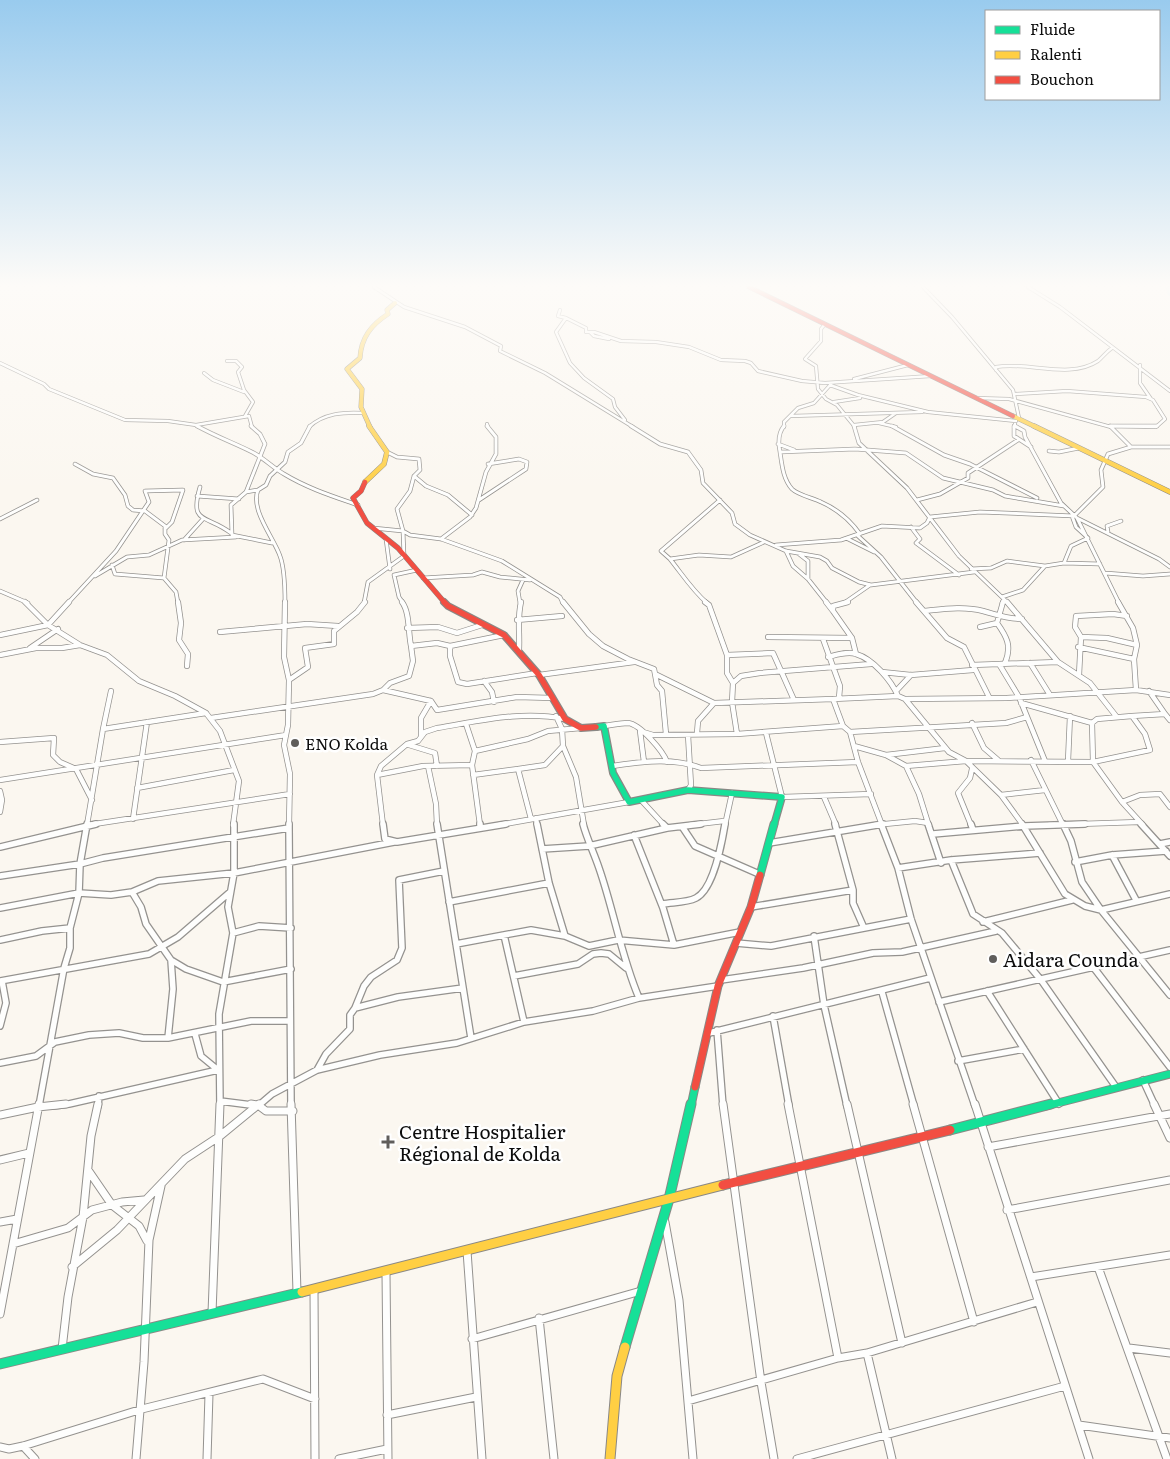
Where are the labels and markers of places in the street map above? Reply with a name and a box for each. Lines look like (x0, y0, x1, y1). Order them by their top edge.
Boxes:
place label: ENO Kolda (305, 731, 389, 755)
marker: ENO Kolda (289, 737, 301, 749)
place label: Aidara Counda (1003, 945, 1139, 973)
marker: Aidara Counda (987, 953, 999, 965)
place label: Centre Hospitalier Régional de Kolda (399, 1117, 565, 1167)
marker: Centre Hospitalier Régional de Kolda (381, 1135, 395, 1149)

